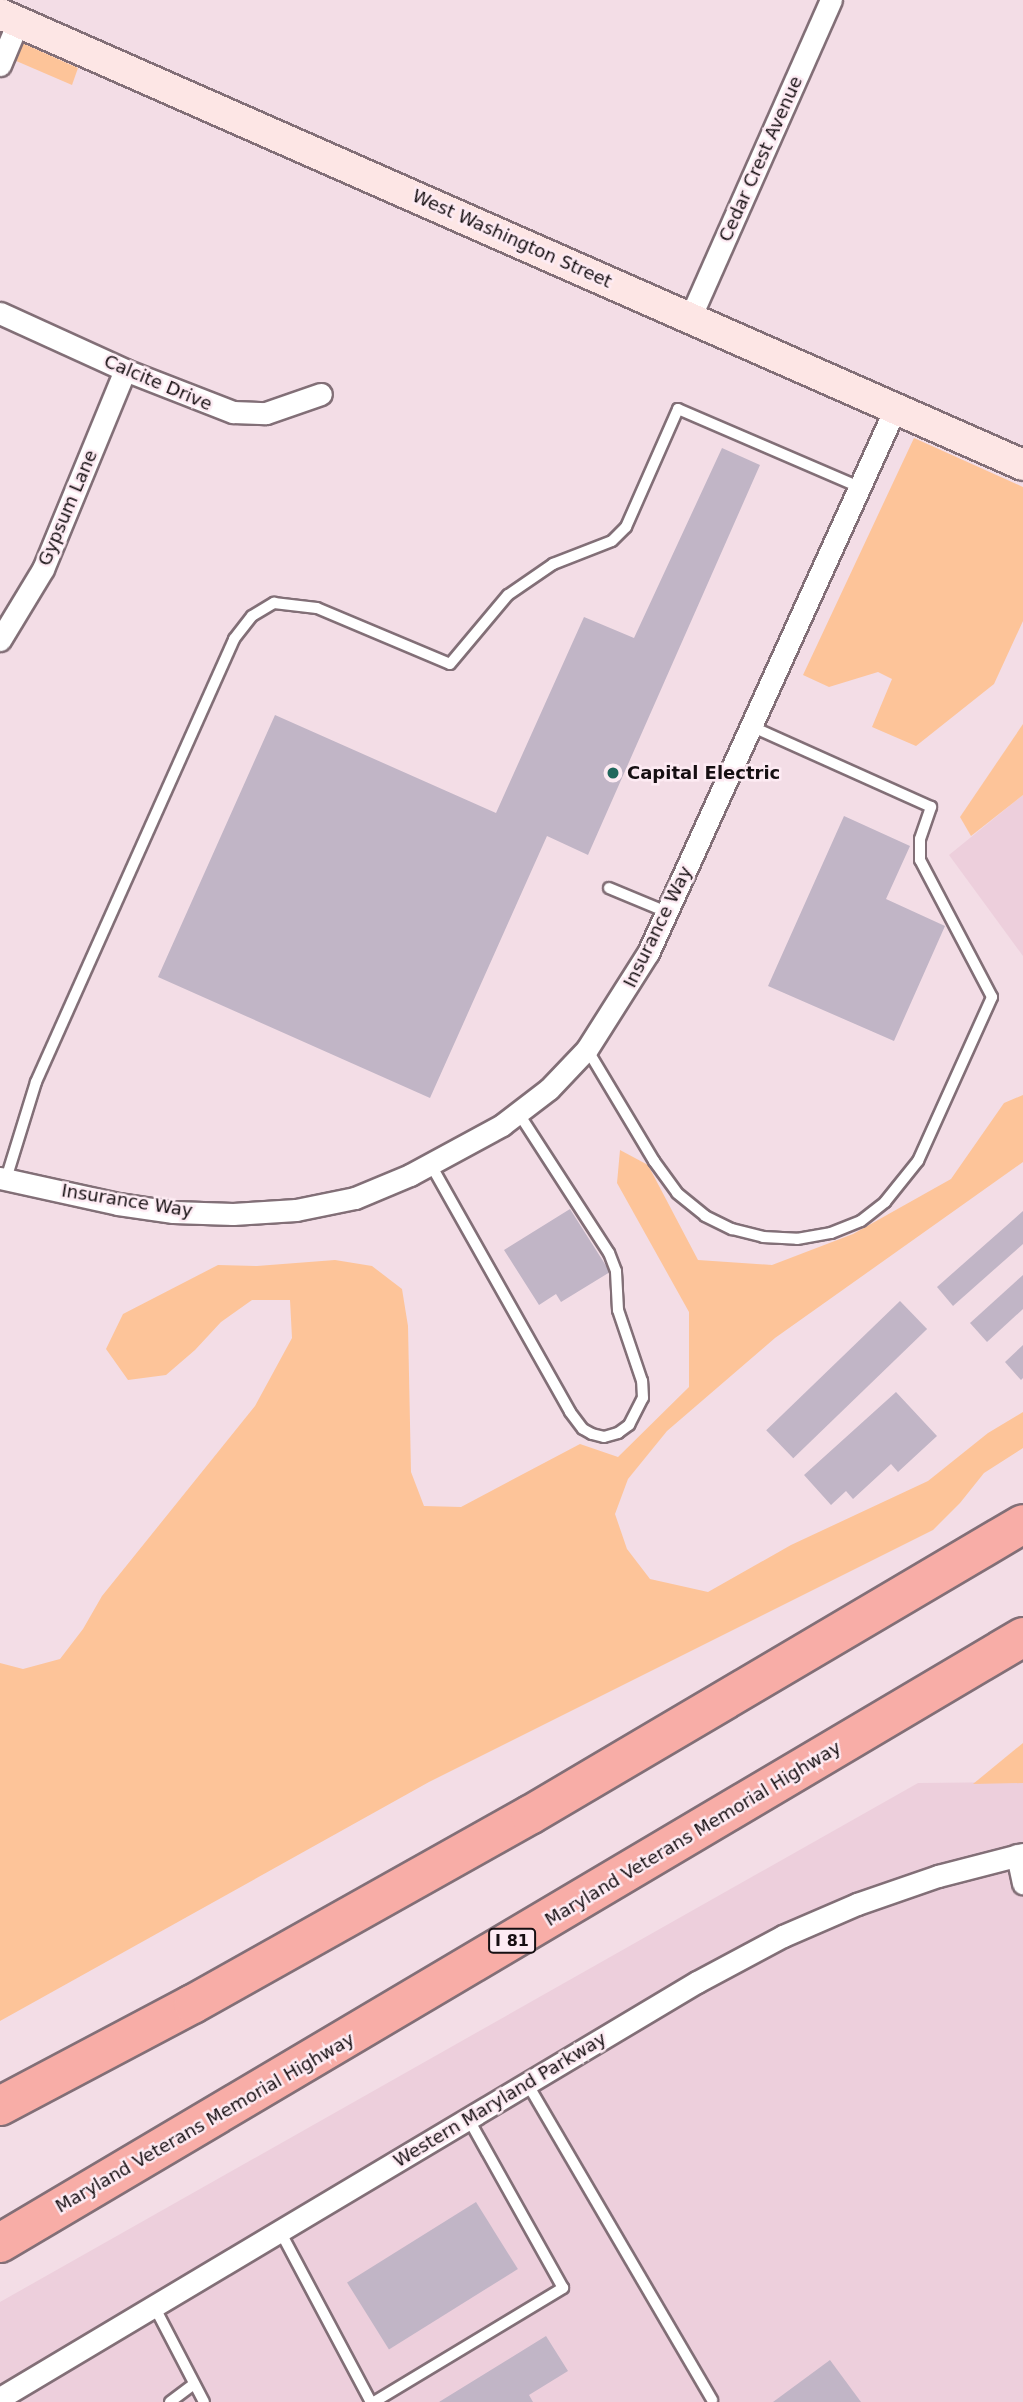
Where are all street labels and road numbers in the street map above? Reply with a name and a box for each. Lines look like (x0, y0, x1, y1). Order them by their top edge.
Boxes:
street label: Cedar Crest Avenue (715, 73, 807, 245)
street label: West Washington Street (409, 185, 615, 293)
street label: Calcite Drive (101, 351, 215, 415)
street label: Gypsum Lane (34, 447, 102, 569)
street label: Insurance Way (619, 863, 697, 991)
street label: Insurance Way (60, 1180, 194, 1222)
street label: Maryland Veterans Memorial Highway (541, 1737, 845, 1931)
road number: I 81 (488, 1928, 536, 1954)
street label: Maryland Veterans Memorial Highway (52, 2028, 358, 2218)
street label: Western Maryland Parkway (390, 2028, 610, 2172)

